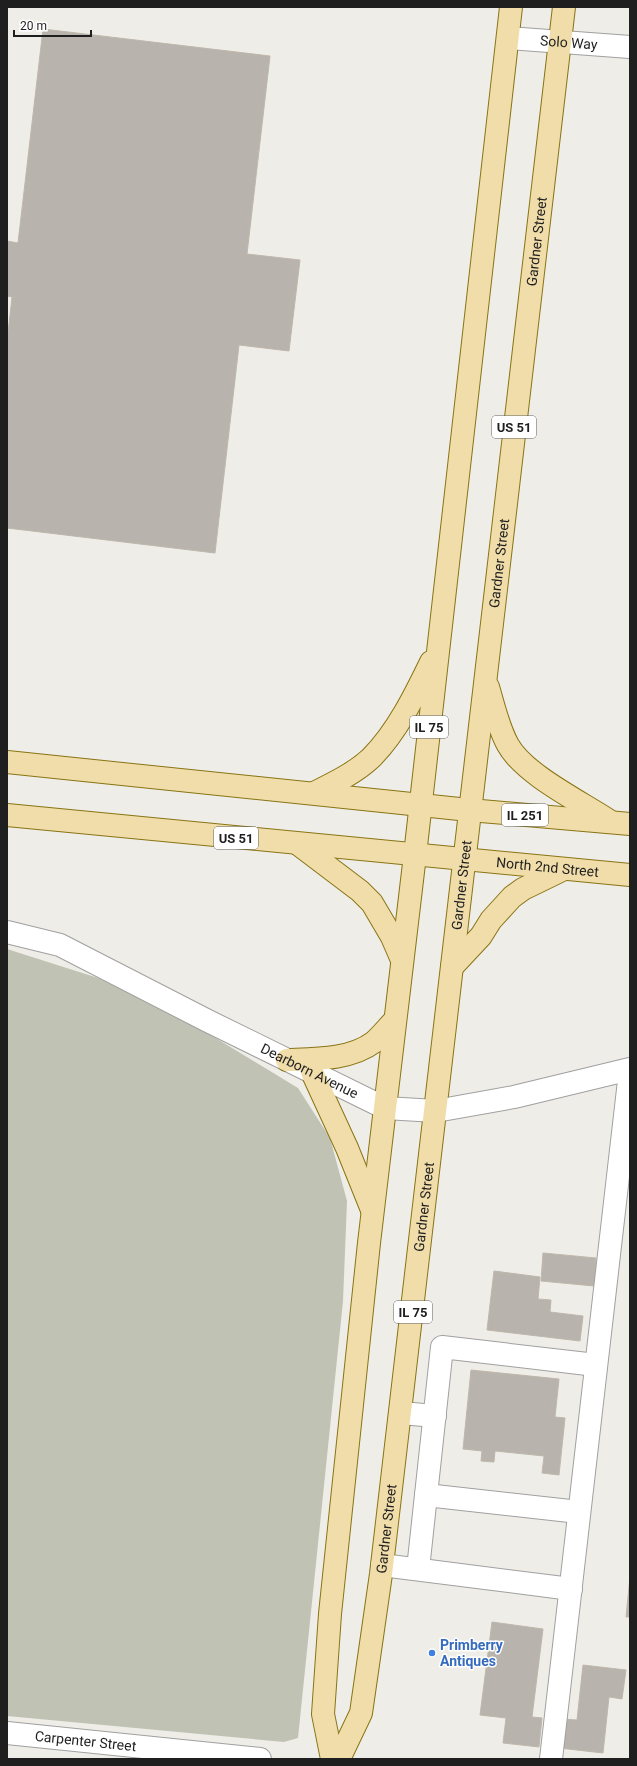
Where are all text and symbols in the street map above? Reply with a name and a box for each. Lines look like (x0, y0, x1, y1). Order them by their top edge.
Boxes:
scale bar (14, 12, 91, 38)
text: 20 m (20, 19, 47, 33)
street label: Solo Way (540, 32, 598, 53)
street label: Gardner Street (523, 195, 550, 287)
road number: US 51 (492, 416, 536, 438)
street label: Gardner Street (486, 517, 512, 609)
road number: IL 75 (410, 716, 448, 738)
road number: IL 251 (502, 804, 548, 826)
road number: US 51 (214, 827, 258, 849)
street label: Gardner Street (448, 839, 475, 931)
street label: North 2nd Street (496, 854, 600, 880)
street label: Dearborn Avenue (258, 1040, 361, 1102)
street label: Gardner Street (411, 1161, 437, 1253)
road number: IL 75 (394, 1301, 432, 1323)
street label: Gardner Street (373, 1483, 400, 1574)
place label: Primberry Antiques (440, 1637, 504, 1669)
marker: Primberry Antiques (427, 1648, 437, 1658)
street label: Carpenter Street (34, 1728, 137, 1754)

